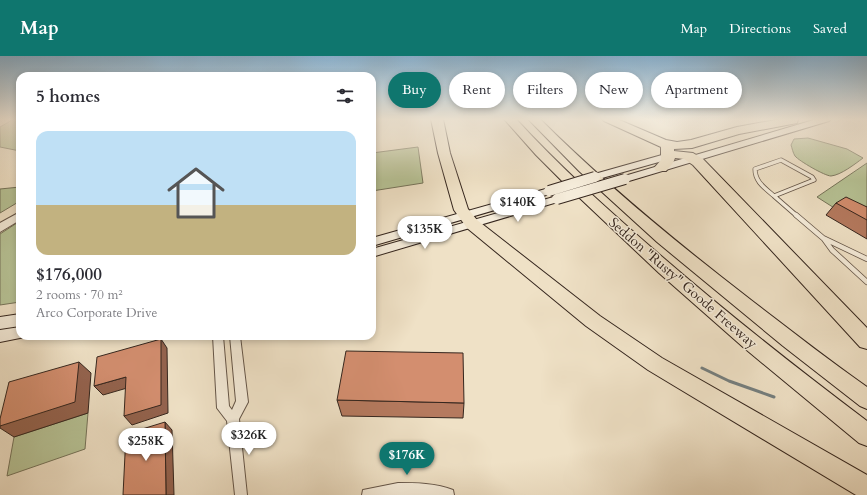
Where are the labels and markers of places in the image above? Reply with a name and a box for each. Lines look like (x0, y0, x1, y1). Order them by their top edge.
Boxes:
pin: $140K (490, 189, 546, 223)
pin: $135K (397, 216, 453, 250)
pin: $326K (221, 422, 277, 456)
pin: $258K (118, 428, 174, 462)
pin: $176K (379, 442, 435, 476)

